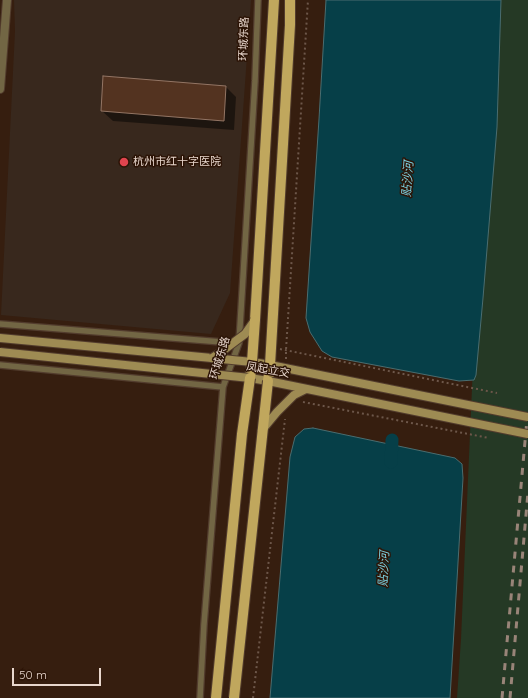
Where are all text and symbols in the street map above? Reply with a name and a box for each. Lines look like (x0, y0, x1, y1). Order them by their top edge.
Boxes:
street label: 环城东路 (237, 17, 251, 61)
place label: 杭州市红十字医院 (133, 155, 221, 169)
marker: 杭州市红十字医院 (118, 156, 130, 168)
water label: 贴沙河 (400, 161, 416, 197)
street label: 环城东路 (207, 335, 233, 381)
street label: 凤起立交 (245, 360, 291, 380)
water label: 贴沙河 (376, 551, 392, 587)
scale bar (14, 660, 103, 686)
text: 50 m (19, 667, 47, 682)

